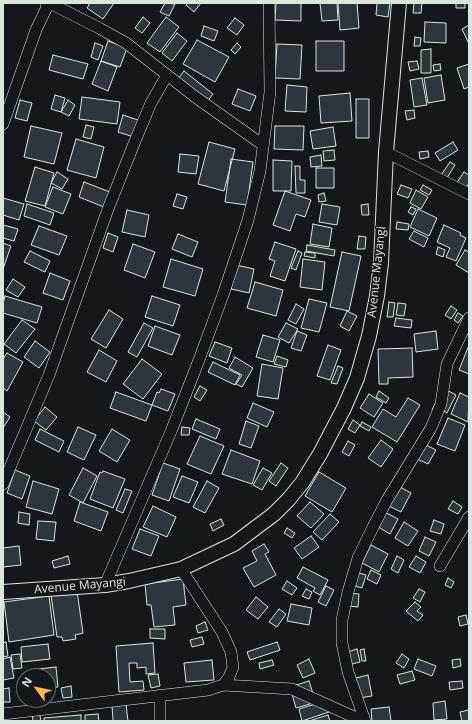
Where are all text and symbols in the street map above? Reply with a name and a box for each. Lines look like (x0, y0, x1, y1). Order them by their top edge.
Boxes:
street label: Avenue Mayangi (365, 226, 389, 318)
street label: Avenue Mayangi (34, 575, 126, 597)
north arrow (16, 668, 56, 708)
text: N (18, 674, 35, 690)

